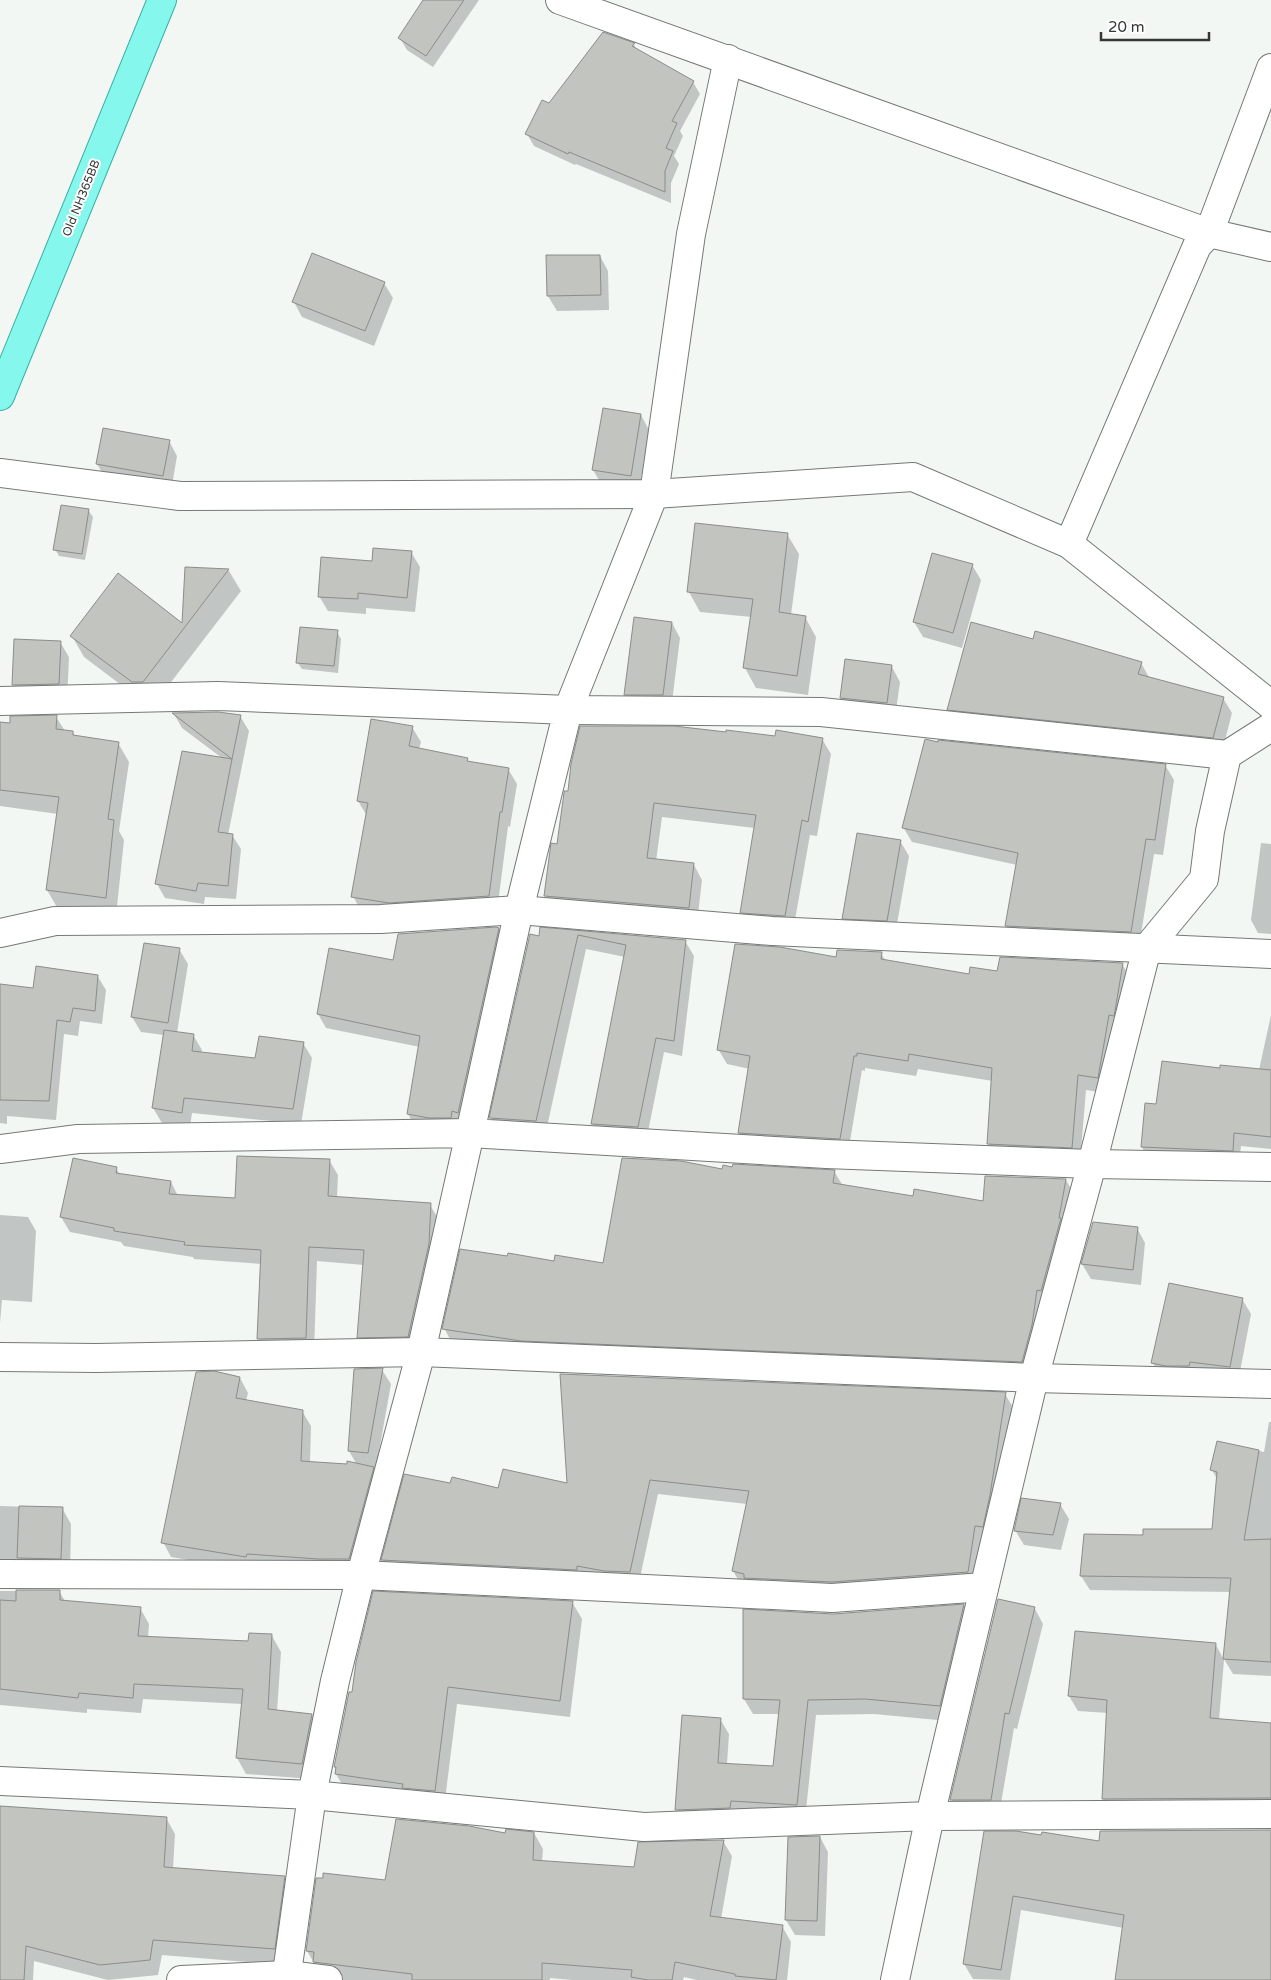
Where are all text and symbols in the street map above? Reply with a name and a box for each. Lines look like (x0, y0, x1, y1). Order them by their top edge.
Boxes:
scale bar (1101, 10, 1208, 42)
text: 20 m (1108, 18, 1145, 36)
street label: Old NH365BB (59, 158, 103, 238)

